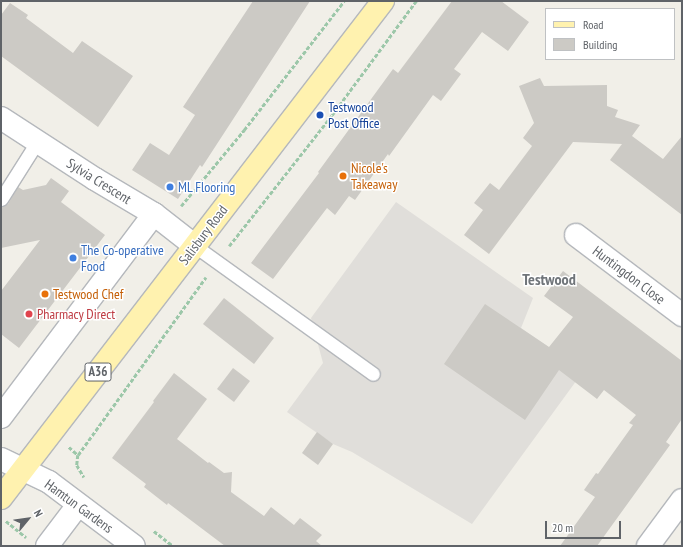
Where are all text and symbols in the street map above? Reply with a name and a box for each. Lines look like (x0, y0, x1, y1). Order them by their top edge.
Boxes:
legend (545, 8, 675, 60)
text: Road (583, 17, 603, 32)
text: Building (583, 37, 618, 52)
place label: Testwood Post Office (328, 99, 379, 132)
marker: Testwood Post Office (315, 110, 325, 120)
street label: Sylvia Crescent (64, 155, 134, 207)
place label: Nicole's Takeaway (351, 160, 397, 192)
marker: Nicole's Takeaway (338, 171, 348, 181)
place label: ML Flooring (178, 179, 236, 195)
marker: ML Flooring (165, 182, 175, 192)
street label: Salisbury Road (175, 202, 231, 268)
place label: The Co-operative Food (81, 242, 164, 274)
street label: Huntingdon Close (589, 242, 669, 308)
marker: The Co-operative Food (68, 253, 78, 263)
district label: Testwood (522, 269, 576, 289)
place label: Testwood Chef (53, 286, 123, 302)
marker: Testwood Chef (40, 289, 50, 299)
place label: Pharmacy Direct (37, 306, 115, 322)
marker: Pharmacy Direct (24, 309, 34, 319)
road number: A36 (84, 361, 112, 383)
street label: Hamtun Gardens (42, 476, 116, 536)
north arrow (8, 499, 48, 539)
text: N (31, 507, 46, 519)
scale bar (547, 513, 623, 539)
text: 20 m (552, 520, 573, 535)

